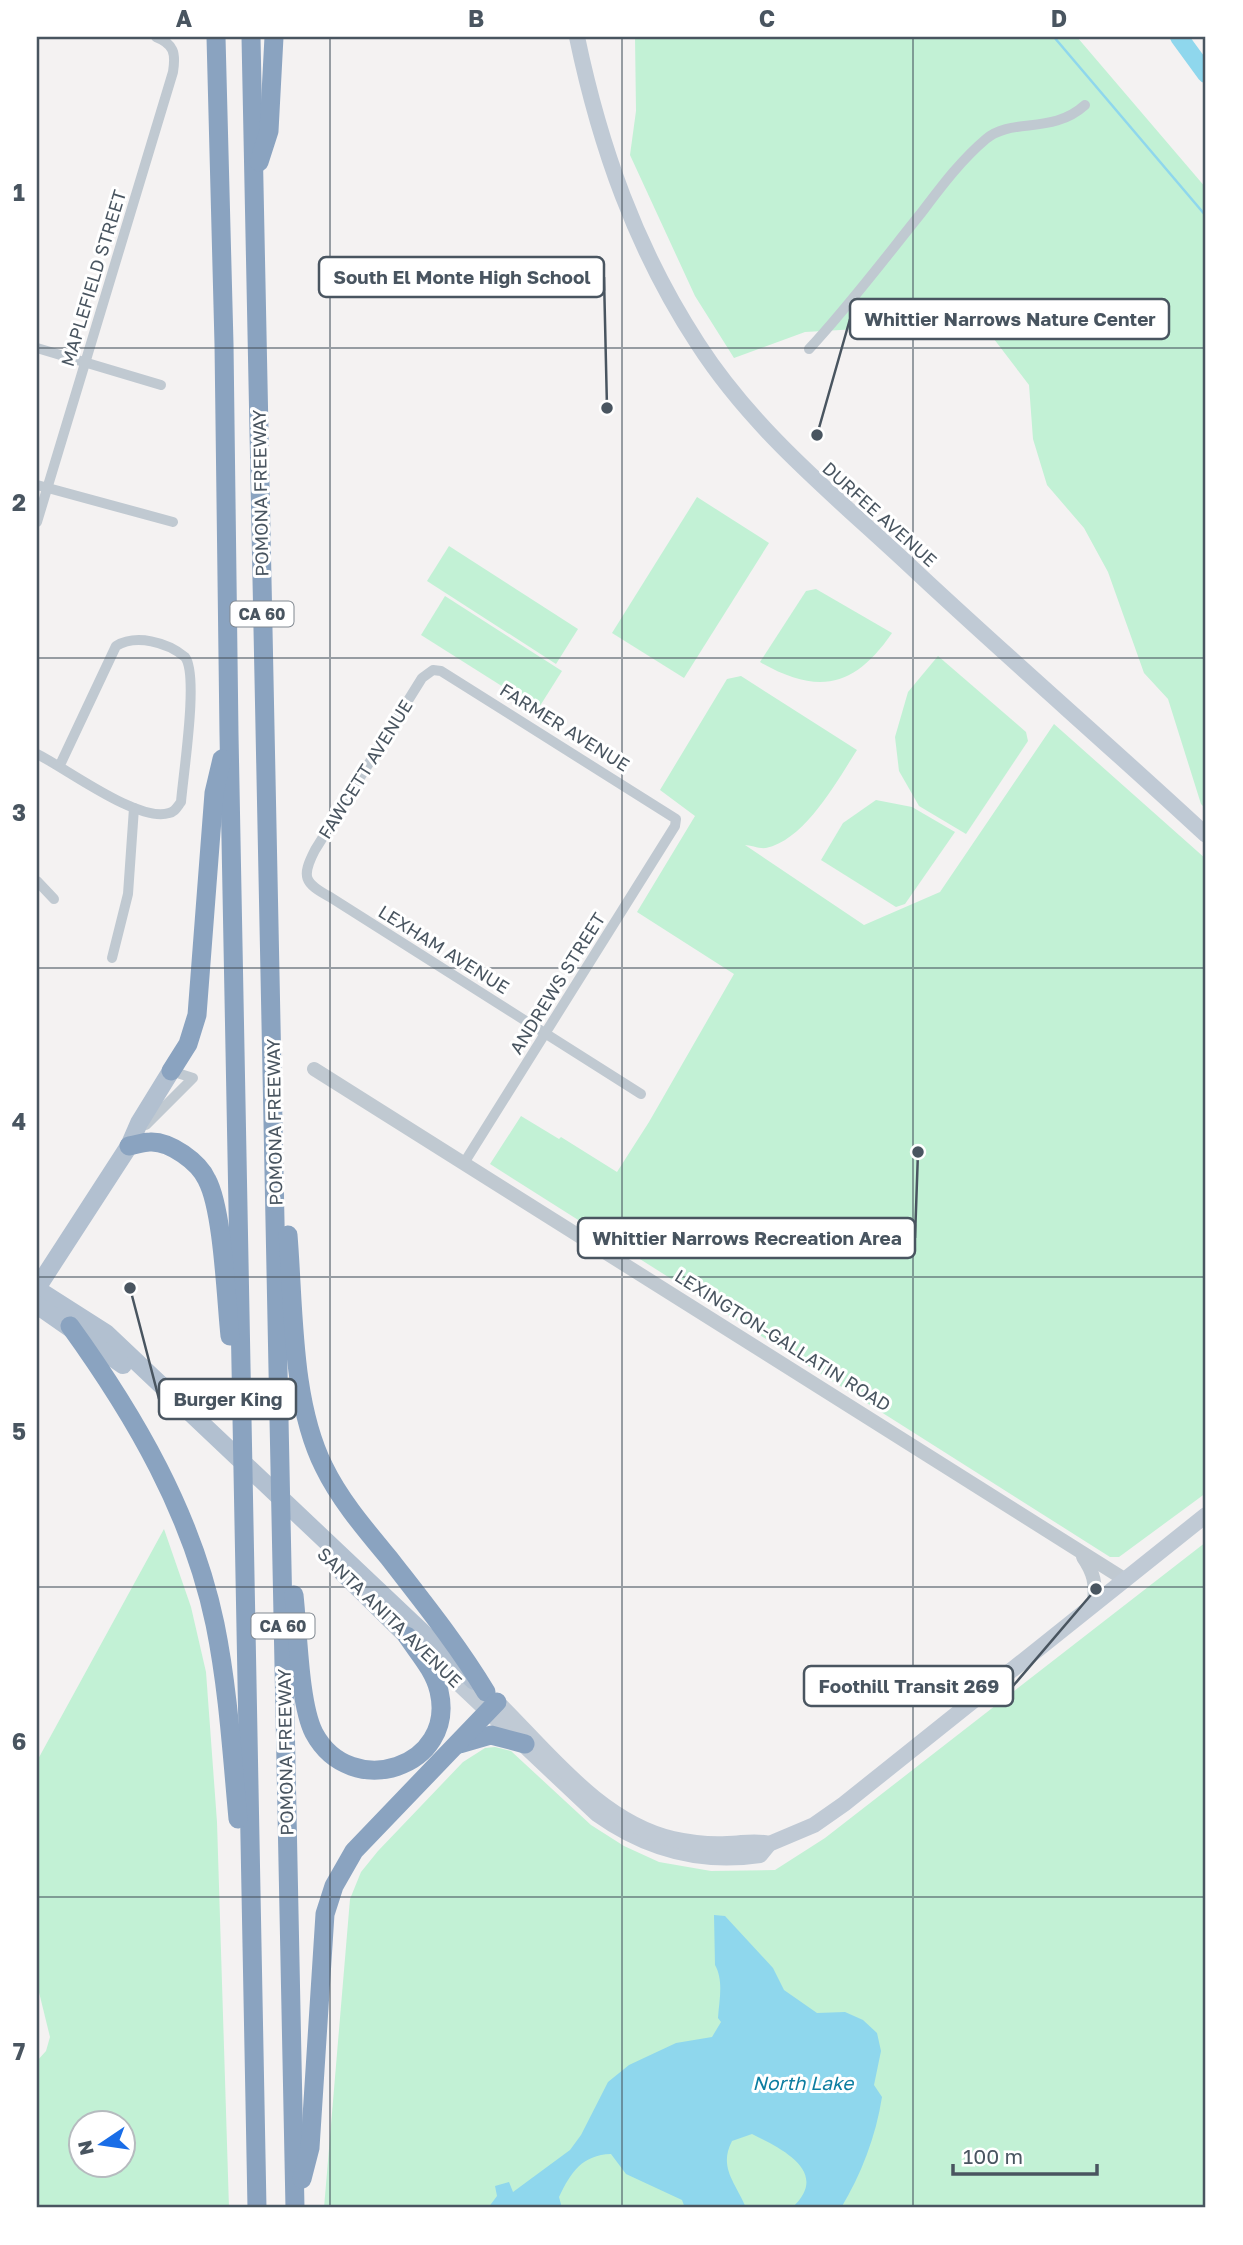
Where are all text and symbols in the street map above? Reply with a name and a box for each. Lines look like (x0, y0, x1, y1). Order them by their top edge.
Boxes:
text: A (176, 4, 193, 32)
text: B (468, 4, 484, 32)
text: C (759, 4, 775, 32)
text: D (1051, 4, 1067, 32)
text: 1 (13, 178, 25, 206)
street label: MAPLEFIELD STREET (56, 187, 130, 369)
callout: South El Monte High School (319, 257, 604, 297)
text: South El Monte High School (333, 265, 591, 288)
callout: Whittier Narrows Nature Center (850, 299, 1169, 339)
text: Whittier Narrows Nature Center (864, 307, 1156, 330)
street label: POMONA FREEWAY (248, 409, 272, 577)
street label: DURFEE AVENUE (818, 457, 942, 571)
text: 2 (12, 488, 26, 516)
road number: CA 60 (230, 601, 294, 626)
street label: FARMER AVENUE (496, 678, 634, 776)
street label: FAWCETT AVENUE (313, 695, 417, 843)
text: 3 (12, 798, 26, 826)
street label: LEXHAM AVENUE (375, 900, 513, 998)
street label: ANDREWS STREET (505, 908, 609, 1058)
street label: POMONA FREEWAY (262, 1038, 286, 1206)
text: 4 (12, 1107, 26, 1135)
callout: Whittier Narrows Recreation Area (578, 1218, 915, 1258)
text: Whittier Narrows Recreation Area (592, 1226, 902, 1249)
street label: LEXINGTON-GALLATIN ROAD (671, 1264, 895, 1416)
callout: Burger King (159, 1379, 296, 1419)
text: Burger King (173, 1387, 283, 1410)
text: 5 (12, 1417, 26, 1445)
street label: SANTA ANITA AVENUE (313, 1542, 467, 1692)
road number: CA 60 (252, 1614, 314, 1638)
callout: Foothill Transit 269 (804, 1666, 1013, 1706)
street label: POMONA FREEWAY (273, 1668, 297, 1836)
text: Foothill Transit 269 (819, 1674, 999, 1697)
text: 6 (12, 1727, 26, 1755)
text: 7 (13, 2037, 25, 2065)
water label: North Lake (753, 2071, 855, 2094)
north arrow (66, 2108, 136, 2178)
scale bar (953, 2133, 1096, 2177)
text: N (72, 2138, 98, 2158)
text: 100 m (963, 2143, 1023, 2169)

